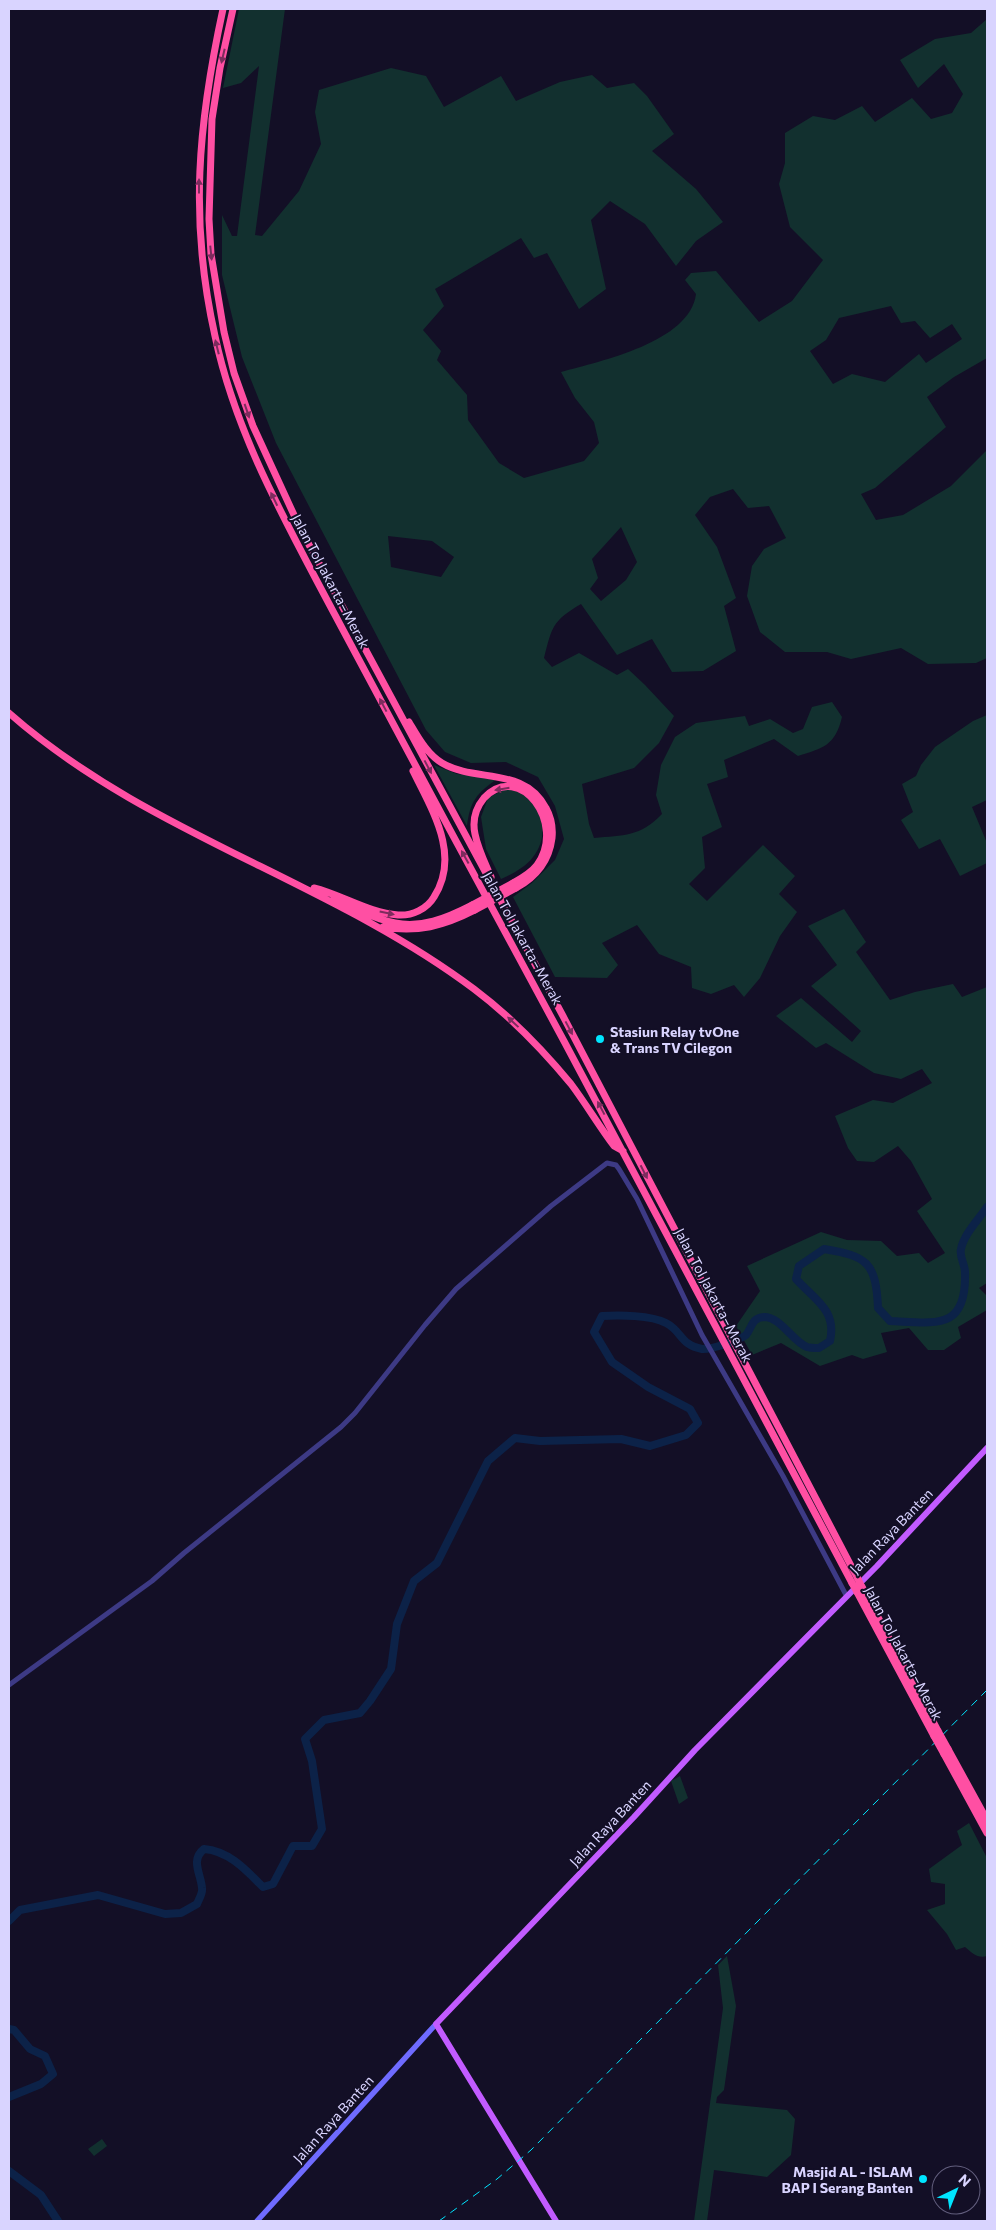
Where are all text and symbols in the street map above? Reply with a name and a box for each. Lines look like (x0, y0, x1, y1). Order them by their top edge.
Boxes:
one-way arrow (219, 49, 227, 64)
one-way arrow (195, 178, 203, 194)
one-way arrow (207, 245, 215, 261)
one-way arrow (213, 340, 221, 355)
one-way arrow (244, 403, 251, 418)
one-way arrow (270, 492, 278, 506)
street label: Jalan Tol Jakarta–Merak (288, 511, 374, 651)
one-way arrow (378, 698, 387, 711)
one-way arrow (424, 760, 432, 775)
one-way arrow (494, 785, 510, 793)
one-way arrow (461, 850, 469, 865)
street label: Jalan Tol Jakarta–Merak (479, 868, 567, 1008)
one-way arrow (379, 909, 395, 917)
one-way arrow (507, 1016, 519, 1028)
one-way arrow (565, 1021, 573, 1035)
place label: Stasiun Relay tvOne & Trans TV Cilegon (610, 1023, 739, 1056)
marker: Stasiun Relay tvOne & Trans TV Cilegon (594, 1033, 606, 1045)
one-way arrow (596, 1101, 605, 1115)
one-way arrow (640, 1165, 648, 1179)
street label: Jalan Tol Jakarta–Merak (671, 1225, 757, 1365)
street label: Jalan Raya Banten (846, 1485, 936, 1577)
street label: Jalan Tol Jakarta–Merak (861, 1583, 947, 1723)
street label: Jalan Raya Banten (566, 1776, 654, 1870)
street label: Jalan Raya Banten (289, 2072, 377, 2166)
place label: Masjid AL - ISLAM BAP I Serang Banten (782, 2163, 913, 2196)
north arrow (931, 2165, 981, 2215)
text: N (956, 2170, 975, 2190)
marker: Masjid AL - ISLAM BAP I Serang Banten (917, 2173, 929, 2185)

